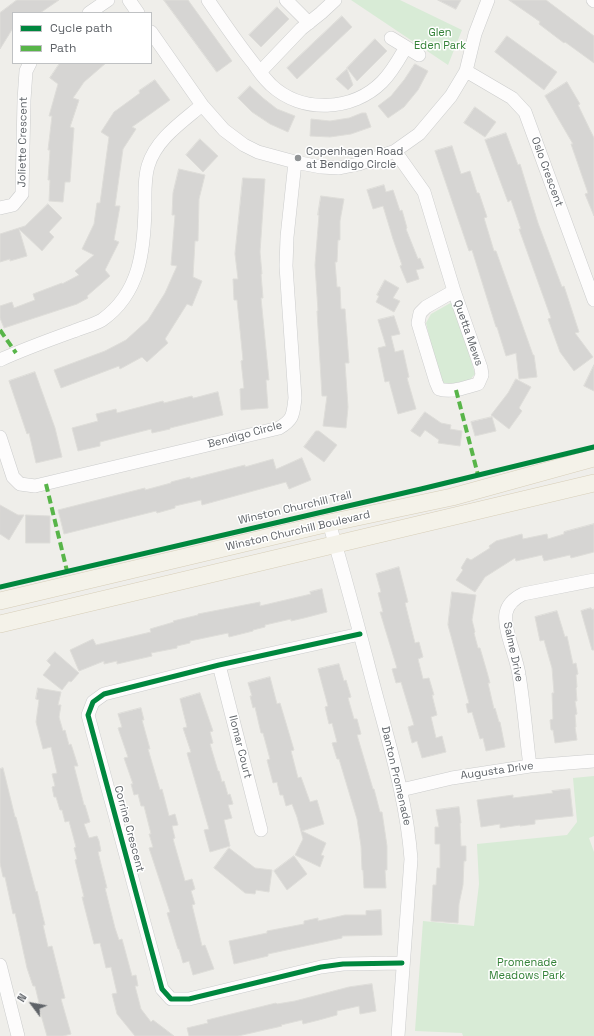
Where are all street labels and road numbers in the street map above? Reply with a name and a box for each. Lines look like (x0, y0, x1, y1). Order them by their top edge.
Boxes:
street label: Joliette Crescent (16, 96, 30, 188)
street label: Oslo Crescent (528, 135, 566, 209)
street label: Quetta Mews (451, 298, 485, 368)
street label: Bendigo Circle (206, 419, 284, 451)
street label: Winston Churchill Trail (237, 489, 353, 527)
street label: Winston Churchill Boulevard (225, 508, 371, 554)
street label: Salme Drive (500, 621, 526, 683)
street label: Ilomar Court (226, 714, 254, 780)
street label: Danton Promenade (378, 725, 414, 827)
street label: Augusta Drive (460, 759, 534, 783)
street label: Corrine Crescent (111, 784, 147, 874)

